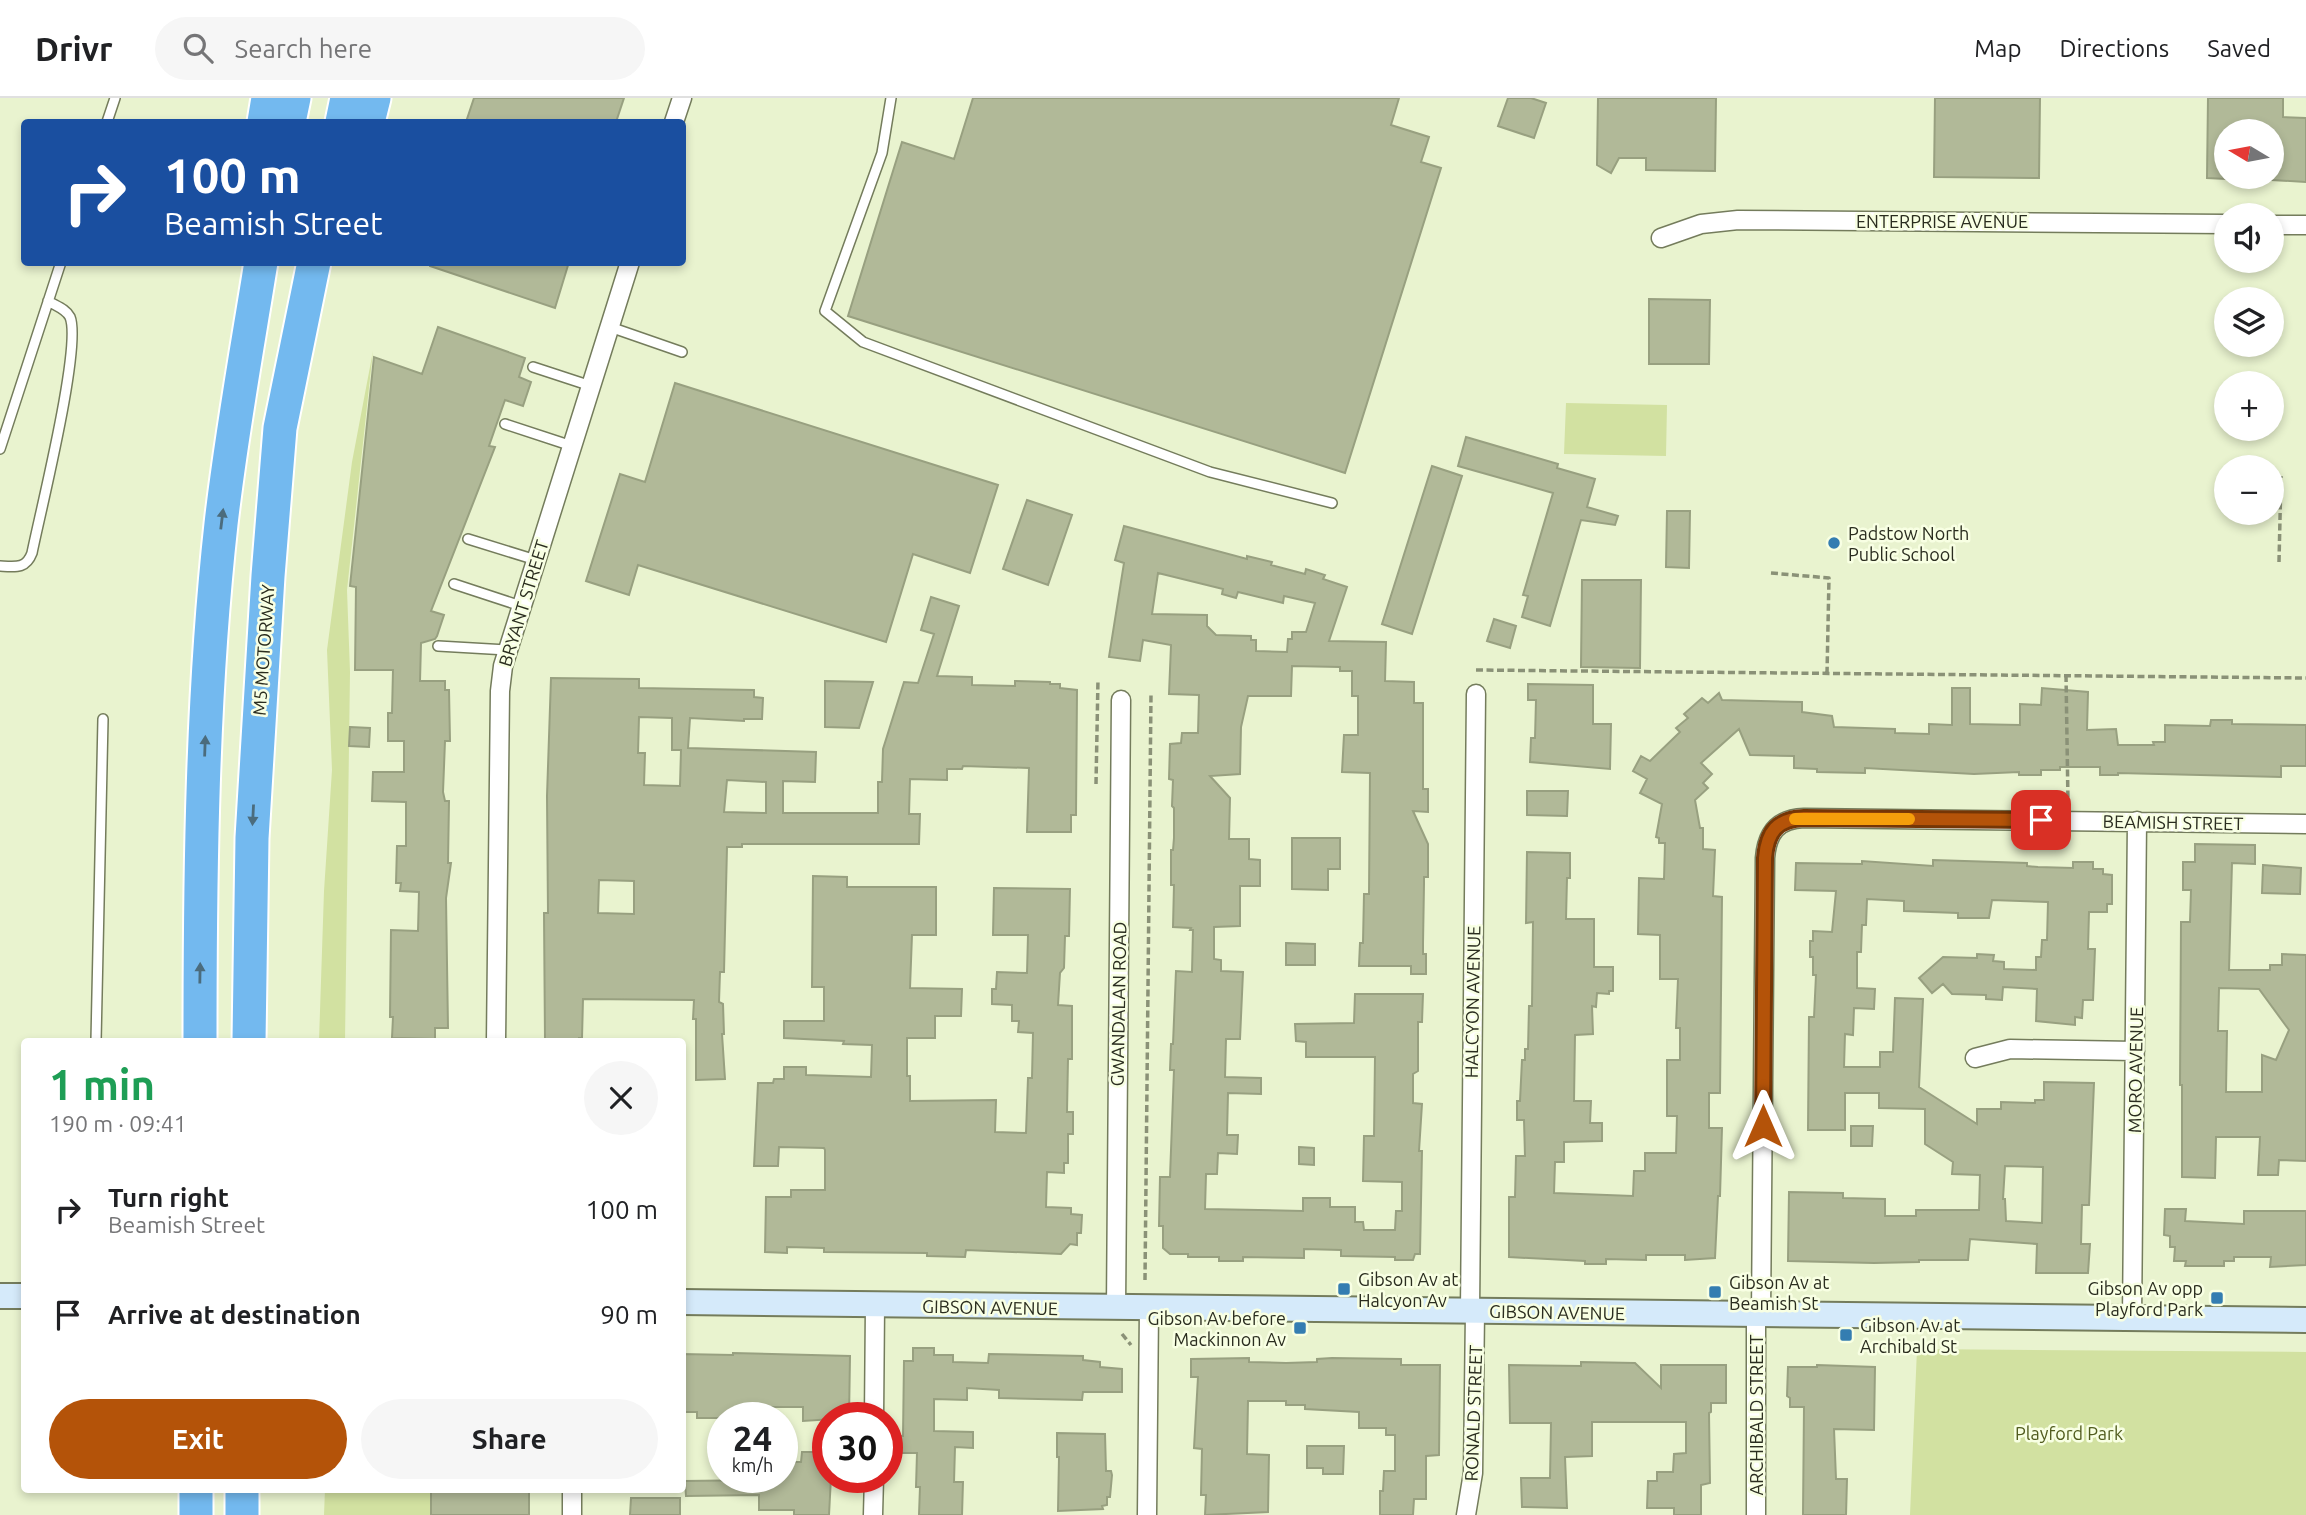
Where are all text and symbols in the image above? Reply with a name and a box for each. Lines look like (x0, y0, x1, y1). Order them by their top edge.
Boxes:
search box (155, 17, 645, 80)
icon: search (179, 29, 217, 67)
text: Drivr (35, 30, 113, 67)
text: Search here (235, 34, 372, 63)
text: Map (1974, 35, 2021, 62)
text: Directions (2059, 35, 2169, 62)
text: Saved (2207, 35, 2271, 62)
north arrow (2214, 119, 2284, 189)
map controls (2214, 119, 2284, 525)
icon: right (49, 147, 140, 238)
text: 100 m (164, 147, 301, 202)
button: sound (2214, 203, 2284, 273)
text: Beamish Street (164, 205, 383, 241)
street label: ENTERPRISE AVENUE (1856, 211, 2028, 231)
button: layers (2214, 287, 2284, 357)
button: + (2214, 371, 2284, 441)
button: − (2214, 455, 2284, 525)
one-way arrow (217, 508, 228, 530)
place label: Padstow North Public School (1848, 523, 1969, 564)
marker: Padstow North Public School (1826, 535, 1842, 551)
street label: BRYANT STREET (494, 537, 552, 669)
street label: M5 MOTORWAY (248, 583, 278, 716)
one-way arrow (200, 734, 211, 756)
pin (2011, 790, 2071, 850)
icon: arrive (2022, 801, 2060, 839)
one-way arrow (247, 804, 258, 826)
street label: BEAMISH STREET (2102, 811, 2244, 833)
street label: GWANDALAN ROAD (1107, 921, 1129, 1087)
street label: HALCYON AVENUE (1461, 926, 1483, 1078)
one-way arrow (194, 962, 206, 984)
street label: MORO AVENUE (2124, 1007, 2146, 1133)
text: 1 min (49, 1061, 155, 1108)
button: close (584, 1061, 658, 1135)
position arrow (1726, 1089, 1800, 1163)
text: 190 m · 09:41 (49, 1111, 187, 1136)
text: Turn right (108, 1183, 229, 1212)
icon: right (49, 1191, 87, 1229)
text: 100 m (586, 1195, 658, 1224)
text: Beamish Street (108, 1212, 265, 1237)
place label: Gibson Av at Halcyon Av (1358, 1269, 1458, 1310)
place label: Gibson Av at Beamish St (1729, 1272, 1829, 1313)
place label: Gibson Av opp Playford Park (2087, 1278, 2203, 1319)
marker: Gibson Av at Halcyon Av (1336, 1281, 1352, 1297)
marker: Gibson Av at Beamish St (1707, 1284, 1723, 1300)
marker: Gibson Av opp Playford Park (2209, 1290, 2225, 1306)
icon: arrive (49, 1296, 87, 1334)
street label: GIBSON AVENUE (922, 1296, 1058, 1318)
text: Arrive at destination (108, 1300, 361, 1329)
text: 90 m (600, 1300, 658, 1329)
street label: GIBSON AVENUE (1489, 1301, 1625, 1323)
place label: Gibson Av before Mackinnon Av (1147, 1308, 1286, 1349)
place label: Gibson Av at Archibald St (1860, 1315, 1960, 1356)
marker: Gibson Av before Mackinnon Av (1292, 1320, 1308, 1336)
marker: Gibson Av at Archibald St (1838, 1327, 1854, 1343)
street label: ARCHIBALD STREET (1746, 1335, 1766, 1495)
street label: RONALD STREET (1461, 1344, 1485, 1482)
button: Exit (49, 1399, 347, 1479)
button: Share (361, 1399, 658, 1479)
speed limit sign: 30 (812, 1402, 903, 1493)
text: 24 (733, 1418, 772, 1458)
park label: Playford Park (2015, 1423, 2123, 1443)
text: km/h (732, 1455, 773, 1475)

